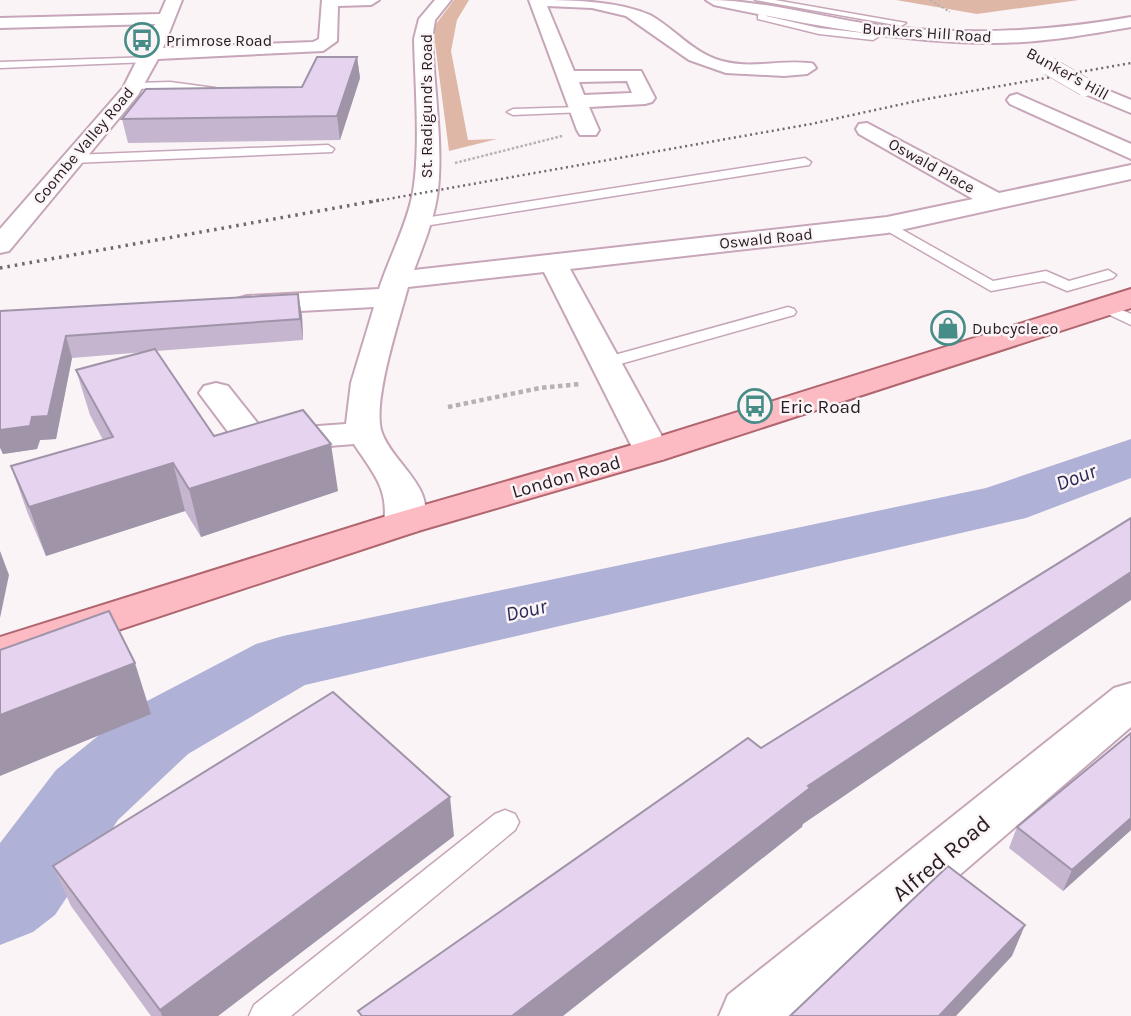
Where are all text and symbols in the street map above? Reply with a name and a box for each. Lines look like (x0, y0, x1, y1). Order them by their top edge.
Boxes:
street label: Bunkers Hill Road (862, 19, 992, 46)
bus stop icon: Primrose Road (123, 21, 161, 59)
place label: Primrose Road (166, 31, 272, 50)
street label: St. Radigund's Road (417, 34, 436, 178)
street label: Bunker's Hill (1023, 43, 1112, 104)
street label: Coombe Valley Road (29, 83, 138, 207)
street label: Oswald Place (885, 134, 978, 197)
street label: Oswald Road (718, 224, 814, 253)
shop icon: Dubcycle.co (929, 309, 967, 347)
place label: Dubcycle.co (972, 319, 1058, 338)
bus stop icon: Eric Road (736, 387, 774, 425)
place label: Eric Road (780, 396, 861, 418)
street label: London Road (509, 451, 623, 503)
water label: Dour (1052, 458, 1100, 495)
water label: Dour (503, 594, 550, 626)
street label: Alfred Road (887, 810, 996, 907)

